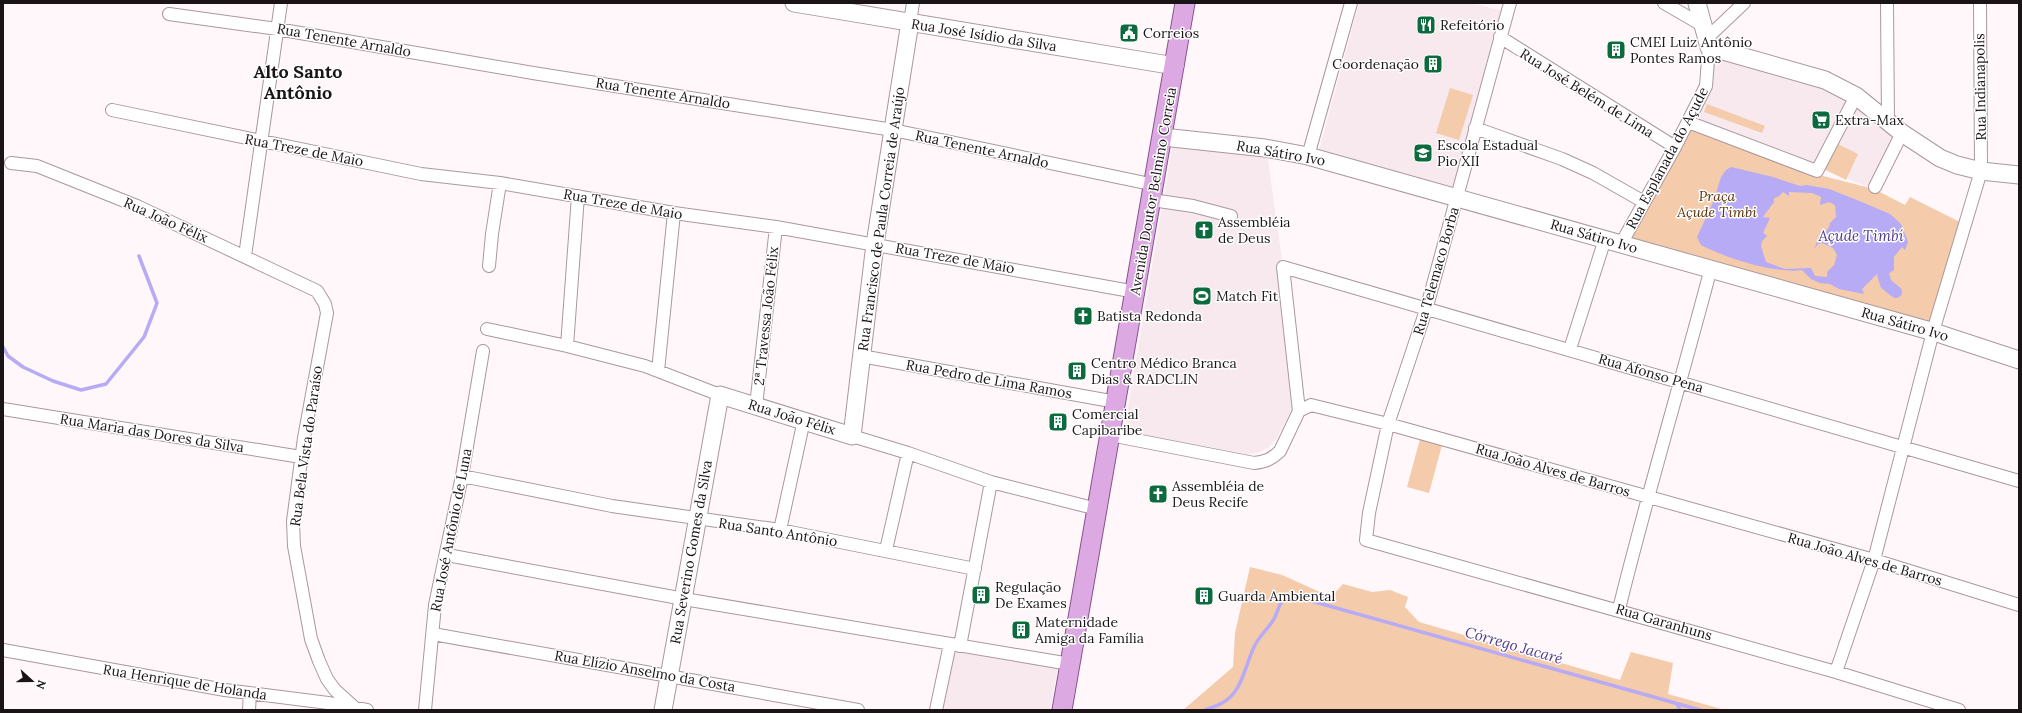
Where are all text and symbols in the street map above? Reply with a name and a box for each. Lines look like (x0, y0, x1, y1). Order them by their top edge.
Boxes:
restaurant icon: Refeitório (1415, 14, 1437, 36)
street label: Rua José Isídio da Silva (910, 15, 1058, 55)
place label: Refeitório (1440, 16, 1504, 34)
street label: Rua Tenente Arnaldo (275, 19, 413, 61)
public building icon: Correios (1118, 22, 1140, 44)
place label: Correios (1143, 24, 1199, 42)
place label: CMEI Luiz Antônio Pontes Ramos (1630, 33, 1752, 67)
street label: Rua Indianapolis (1970, 33, 1990, 141)
building icon: CMEI Luiz Antônio Pontes Ramos (1605, 39, 1627, 61)
street label: Rua José Belém de Lima (1517, 44, 1657, 142)
building icon: Coordenação (1422, 53, 1444, 75)
place label: Coordenação (1332, 55, 1419, 73)
district label: Alto Santo Antônio (253, 60, 343, 104)
street label: Rua Tenente Arnaldo (594, 73, 732, 113)
street label: Rua Esplanada do Açude (1622, 83, 1712, 232)
street label: Rua Francisco de Paula Correia de Araújo (854, 86, 908, 352)
street label: Avenida Doutor Belmino Correia (1126, 86, 1180, 297)
supermarket icon: Extra-Max (1810, 109, 1832, 131)
place label: Extra-Max (1835, 111, 1904, 129)
street label: Rua Tenente Arnaldo (914, 126, 1050, 172)
street label: Rua Treze de Maio (243, 130, 365, 170)
street label: Rua Sátiro Ivo (1235, 136, 1327, 170)
place label: Escola Estadual Pio XII (1437, 136, 1538, 170)
school or university icon: Escola Estadual Pio XII (1412, 142, 1434, 164)
street label: Rua Treze de Maio (562, 185, 684, 223)
park label: Praça Açude Timbi (1676, 187, 1757, 221)
street label: Rua João Félix (121, 193, 212, 247)
street label: Rua Telemaco Borba (1409, 205, 1463, 337)
place label: Assembléia de Deus (1217, 213, 1291, 247)
street label: Rua Sátiro Ivo (1548, 215, 1640, 257)
church icon: Assembléia de Deus (1193, 219, 1215, 241)
water label: Açude Timbí (1817, 226, 1904, 245)
street label: Rua Treze de Maio (894, 239, 1016, 277)
street label: 2ª Travessa João Félix (750, 245, 782, 386)
sports icon: Match Fit (1191, 285, 1213, 307)
place label: Match Fit (1216, 287, 1279, 305)
street label: Rua Sátiro Ivo (1859, 303, 1951, 345)
church icon: Batista Redonda (1072, 305, 1094, 327)
place label: Batista Redonda (1097, 307, 1202, 325)
street label: Rua Afonso Pena (1597, 349, 1705, 397)
place label: Centro Médico Branca Dias & RADCLIN (1091, 354, 1237, 388)
street label: Rua Pedro de Lima Ramos (905, 356, 1073, 402)
building icon: Centro Médico Branca Dias & RADCLIN (1066, 360, 1088, 382)
street label: Rua Bela Vista do Paraíso (286, 364, 326, 528)
street label: Rua João Félix (746, 395, 839, 439)
place label: Comercial Capibaribe (1072, 405, 1143, 439)
street label: Rua Maria das Dores da Silva (59, 410, 245, 456)
building icon: Comercial Capibaribe (1047, 411, 1069, 433)
street label: Rua João Alves de Barros (1474, 439, 1632, 501)
street label: Rua José Antônio de Luna (426, 447, 476, 613)
street label: Rua Severino Gomes da Silva (666, 459, 716, 645)
place label: Assembléia de Deus Recife (1171, 477, 1265, 511)
church icon: Assembléia de Deus Recife (1147, 483, 1169, 505)
street label: Rua Santo Antônio (717, 514, 839, 550)
street label: Rua João Alves de Barros (1786, 528, 1944, 590)
place label: Regulação De Exames (995, 578, 1067, 612)
building icon: Regulação De Exames (970, 584, 992, 606)
building icon: Guarda Ambiental (1193, 585, 1215, 607)
place label: Guarda Ambiental (1218, 587, 1335, 605)
street label: Rua Garanhuns (1614, 600, 1714, 644)
place label: Maternidade Amiga da Família (1034, 613, 1144, 647)
building icon: Maternidade Amiga da Família (1010, 619, 1032, 641)
water label: Córrego Jacaré (1463, 622, 1565, 668)
street label: Rua Elízio Anselmo da Costa (553, 646, 737, 696)
street label: Rua Henrique de Holanda (102, 660, 268, 704)
north arrow (12, 661, 52, 701)
text: N (33, 678, 49, 692)

